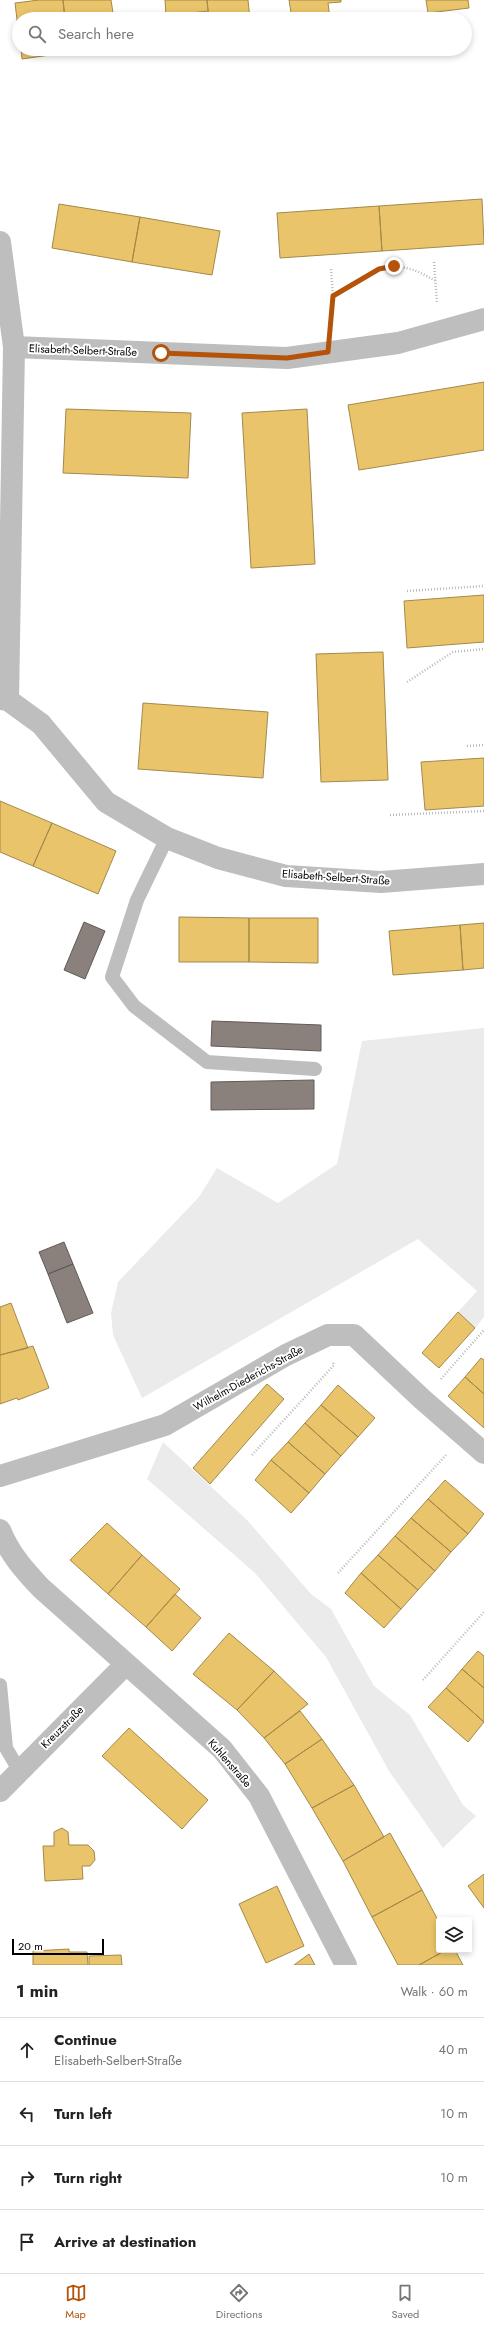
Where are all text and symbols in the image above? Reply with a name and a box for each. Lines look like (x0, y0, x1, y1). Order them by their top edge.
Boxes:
search box (12, 12, 472, 56)
icon: search (26, 23, 48, 45)
text: Search here (58, 23, 134, 45)
route end (385, 257, 403, 275)
street label: Elisabeth-Selbert-Straße (29, 340, 138, 360)
route start (152, 344, 170, 362)
street label: Elisabeth-Selbert-Straße (281, 865, 391, 889)
street label: Wilhelm-Diederichs-Straße (190, 1341, 306, 1415)
street label: Kreuzstraße (37, 1702, 87, 1752)
street label: Kuhlenstraße (204, 1735, 256, 1791)
map controls (436, 1917, 472, 1953)
button: layers (436, 1917, 472, 1953)
scale bar (12, 1937, 104, 1956)
text: 20 m (18, 1938, 43, 1954)
text: 1 min (16, 1979, 58, 2003)
text: Walk · 60 m (400, 1982, 468, 2001)
text: Continue (54, 2029, 117, 2051)
icon: ahead (16, 2039, 38, 2061)
text: 40 m (439, 2040, 468, 2059)
text: Elisabeth-Selbert-Straße (54, 2051, 182, 2070)
icon: left (16, 2103, 38, 2125)
text: Turn left (54, 2103, 112, 2125)
text: 10 m (440, 2104, 468, 2123)
icon: right (16, 2167, 38, 2189)
text: Turn right (54, 2167, 122, 2189)
text: 10 m (440, 2168, 468, 2187)
icon: arrive (16, 2231, 38, 2253)
text: Arrive at destination (54, 2231, 196, 2253)
tab: Map (65, 2282, 87, 2322)
tab: Directions (216, 2282, 262, 2322)
tab: Saved (392, 2282, 419, 2322)

